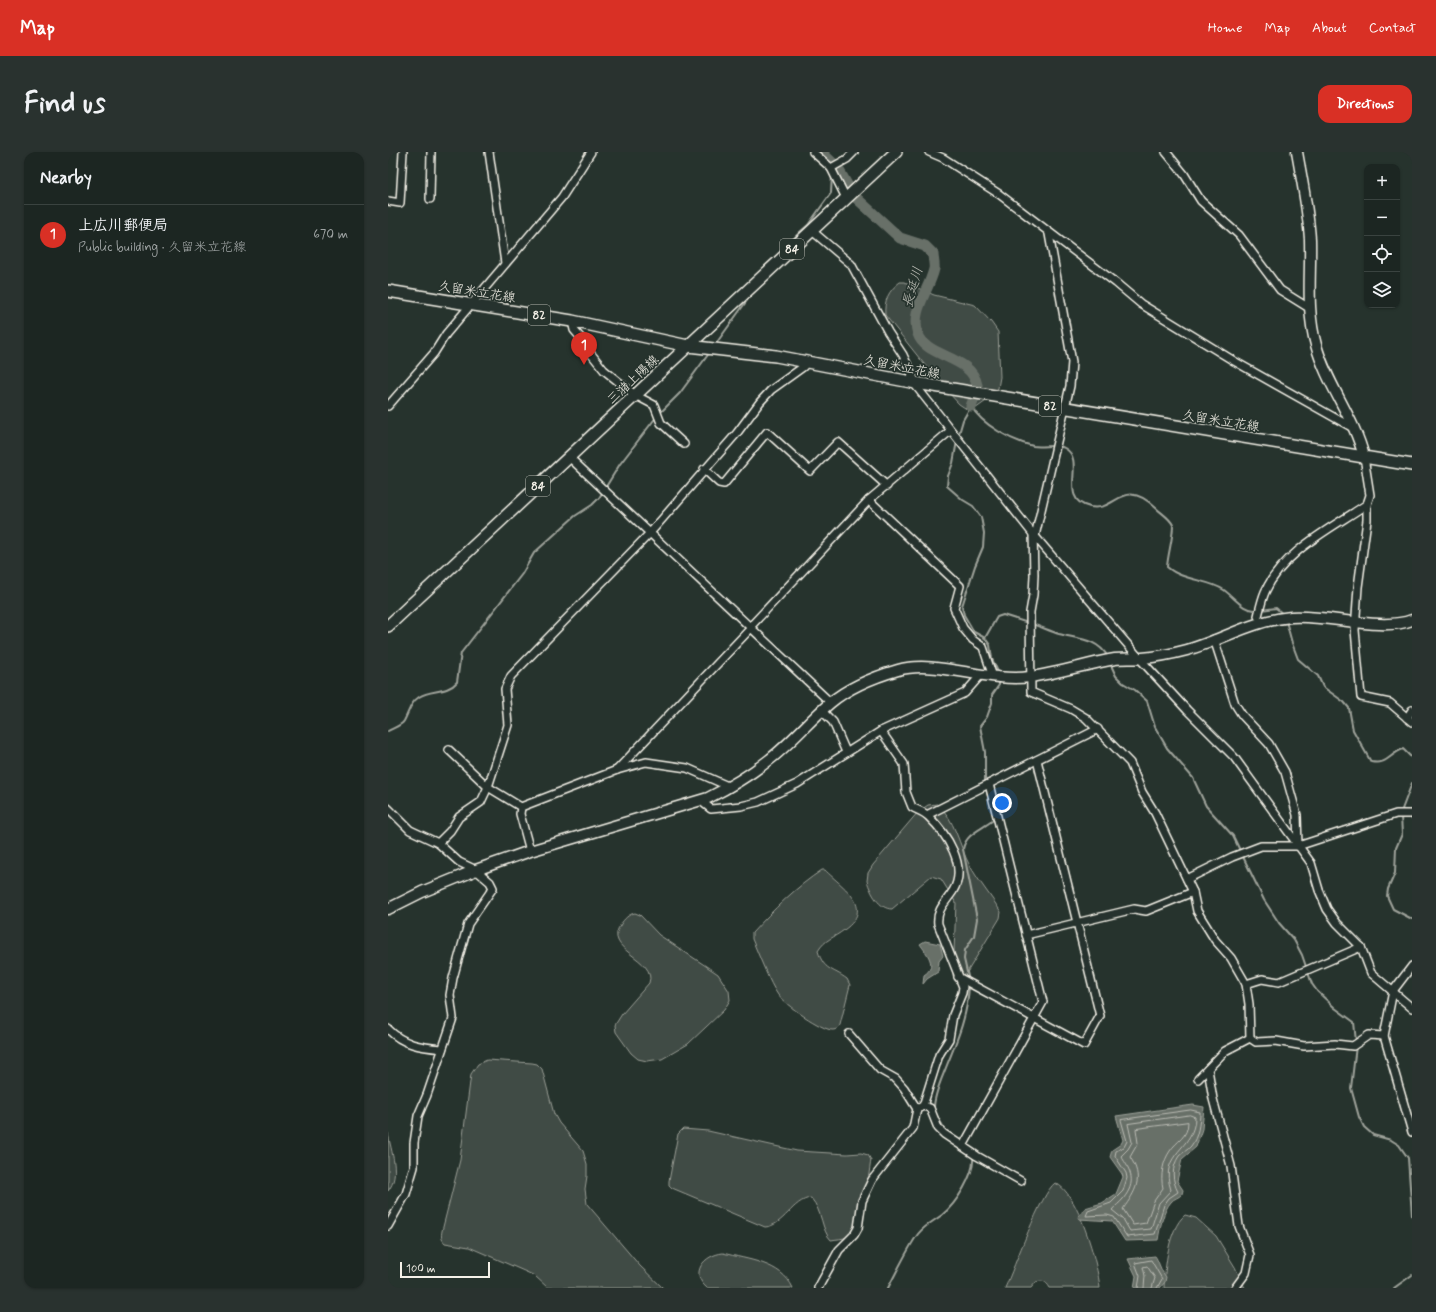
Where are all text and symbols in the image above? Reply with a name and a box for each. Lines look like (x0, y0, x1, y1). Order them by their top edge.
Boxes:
text: Map (20, 16, 55, 41)
text: Home (1208, 19, 1242, 37)
text: Map (1264, 19, 1290, 37)
text: About (1312, 19, 1347, 37)
text: Contact (1369, 19, 1416, 37)
button: Directions (1318, 85, 1412, 123)
text: Find us (24, 86, 105, 123)
map controls (1364, 164, 1400, 308)
button: + (1364, 164, 1400, 200)
text: Nearby (40, 167, 92, 189)
button: − (1364, 200, 1400, 236)
text: 上広川郵便局 (78, 216, 168, 236)
text: 1 (50, 226, 56, 243)
text: 670 m (313, 226, 348, 243)
button: locate (1364, 236, 1400, 272)
text: Public building · 久留米立花線 (78, 239, 246, 256)
road number: 84 (780, 239, 804, 259)
water label: 長延川 (899, 265, 927, 310)
button: layers (1364, 272, 1400, 308)
street label: 久留米立花線 (437, 278, 518, 307)
road number: 82 (528, 305, 550, 325)
pin: 1 (571, 332, 597, 365)
street label: 三潴上陽線 (603, 351, 663, 408)
street label: 久留米立花線 (862, 352, 943, 383)
road number: 82 (1039, 396, 1061, 416)
street label: 久留米立花線 (1181, 407, 1262, 436)
road number: 84 (526, 476, 550, 496)
your location (992, 793, 1012, 813)
scale bar (400, 1260, 490, 1279)
text: 100 m (406, 1262, 436, 1276)

